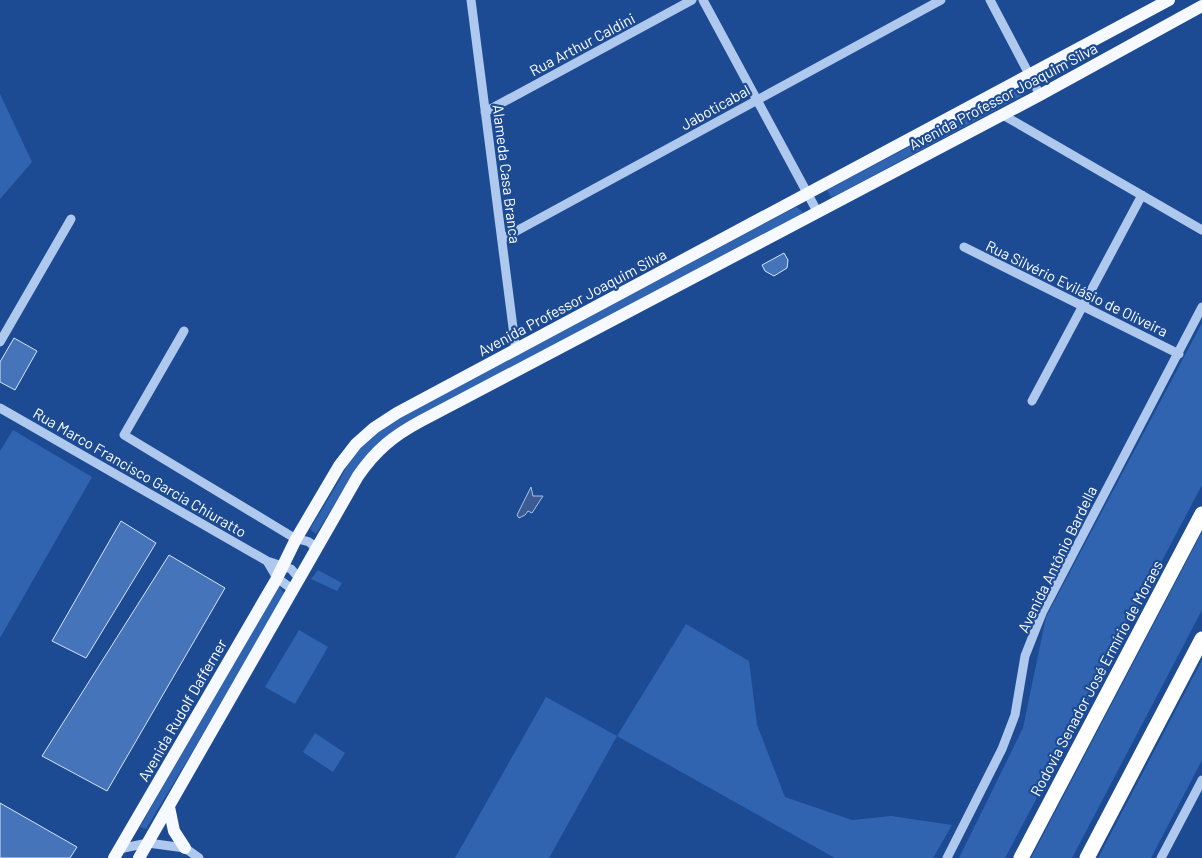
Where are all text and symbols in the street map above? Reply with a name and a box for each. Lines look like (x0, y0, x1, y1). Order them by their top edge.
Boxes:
street label: Rua Arthur Caldini (526, 9, 638, 79)
street label: Avenida Professor Joaquim Silva (906, 39, 1100, 153)
street label: Jaboticabal (677, 81, 753, 133)
street label: Alameda Casa Branca (490, 103, 524, 245)
street label: Rua Silvério Evilásio de Oliveira (983, 236, 1171, 340)
street label: Avenida Professor Joaquim Silva (475, 245, 669, 359)
street label: Rua Marco Francisco Garcia Chiuratto (30, 403, 250, 541)
street label: Avenida Antônio Bardella (1014, 483, 1100, 635)
street label: Rodovia Senador José Ermírio de Moraes (1026, 557, 1166, 799)
street label: Avenida Rudolf Dafferner (134, 635, 230, 784)

